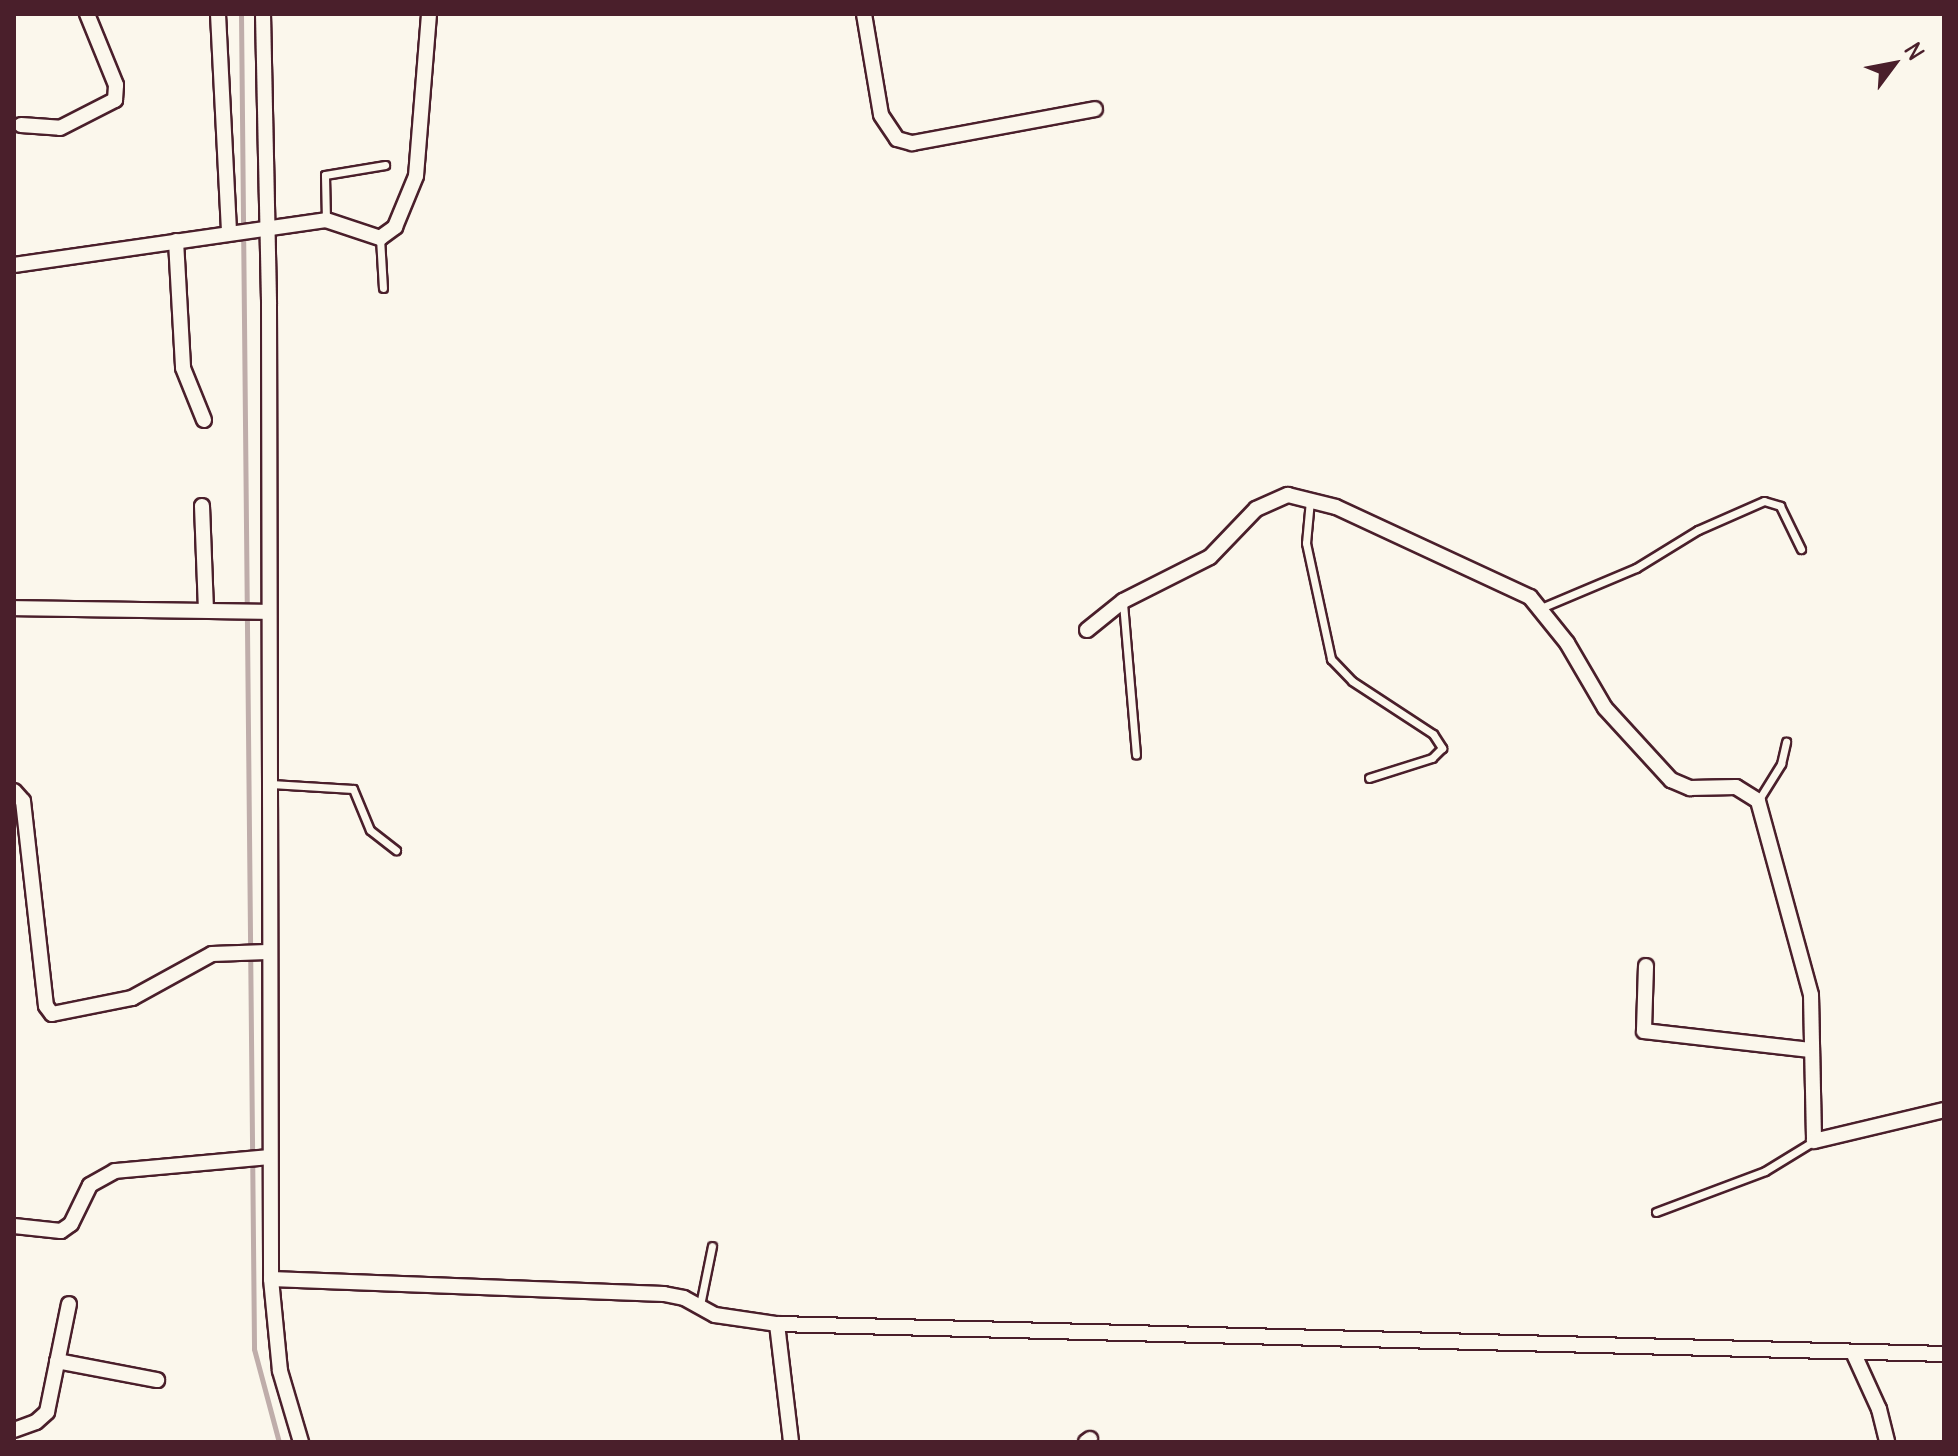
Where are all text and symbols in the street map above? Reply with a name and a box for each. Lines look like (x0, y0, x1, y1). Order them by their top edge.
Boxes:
north arrow (1854, 24, 1934, 104)
text: N (1898, 37, 1930, 65)

